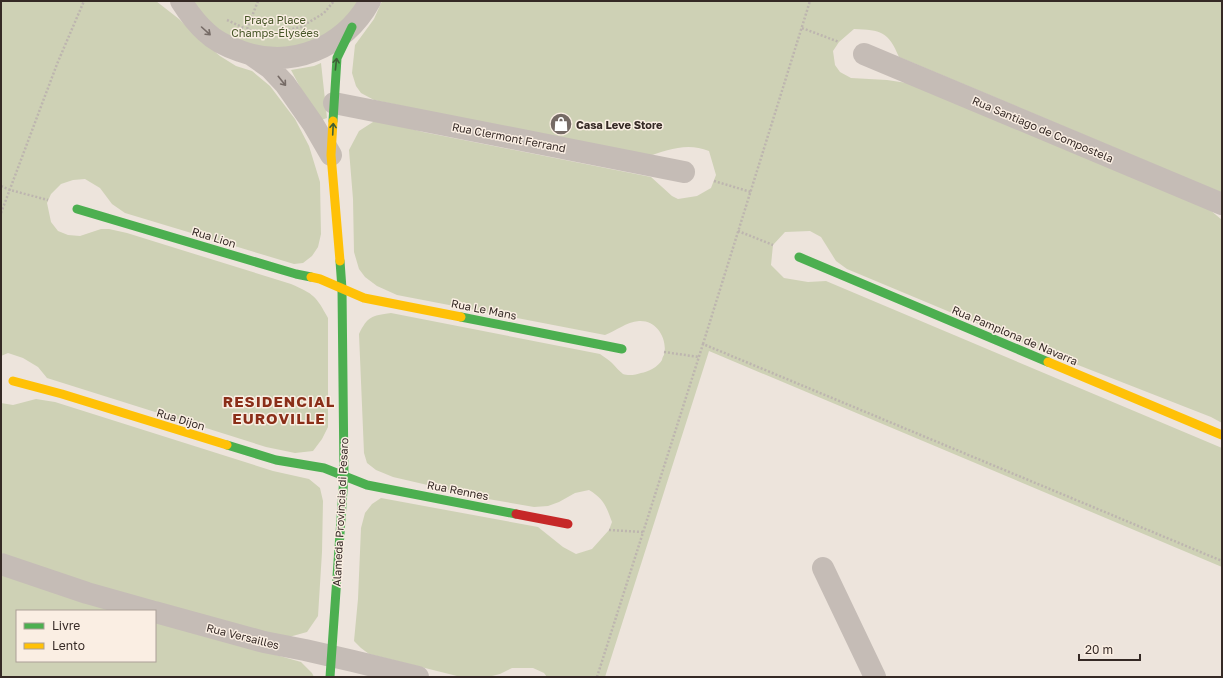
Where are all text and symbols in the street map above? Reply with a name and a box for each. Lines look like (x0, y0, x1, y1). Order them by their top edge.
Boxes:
park label: Praça Place Champs-Élysées (231, 13, 319, 39)
one-way arrow (200, 26, 210, 35)
one-way arrow (332, 58, 340, 71)
one-way arrow (278, 76, 287, 86)
street label: Rua Santiago de Compostela (971, 93, 1115, 165)
shop icon: Casa Leve Store (548, 111, 574, 137)
place label: Casa Leve Store (576, 118, 663, 131)
street label: Rua Clermont Ferrand (451, 120, 567, 154)
one-way arrow (329, 123, 336, 136)
street label: Rua Lion (190, 224, 238, 250)
street label: Rua Le Mans (450, 296, 518, 322)
street label: Rua Pamplona de Navarra (950, 303, 1080, 367)
district label: RESIDENCIAL EUROVILLE (223, 392, 335, 427)
street label: Rua Dijon (155, 405, 207, 433)
street label: Alameda Provincia di Pesaro (330, 437, 350, 587)
street label: Rua Rennes (426, 478, 490, 502)
legend (16, 610, 156, 662)
text: Livre (52, 618, 80, 633)
street label: Rua Versailles (205, 621, 281, 651)
scale bar (1079, 636, 1140, 662)
text: Lento (52, 638, 85, 653)
text: 20 m (1085, 642, 1113, 657)

